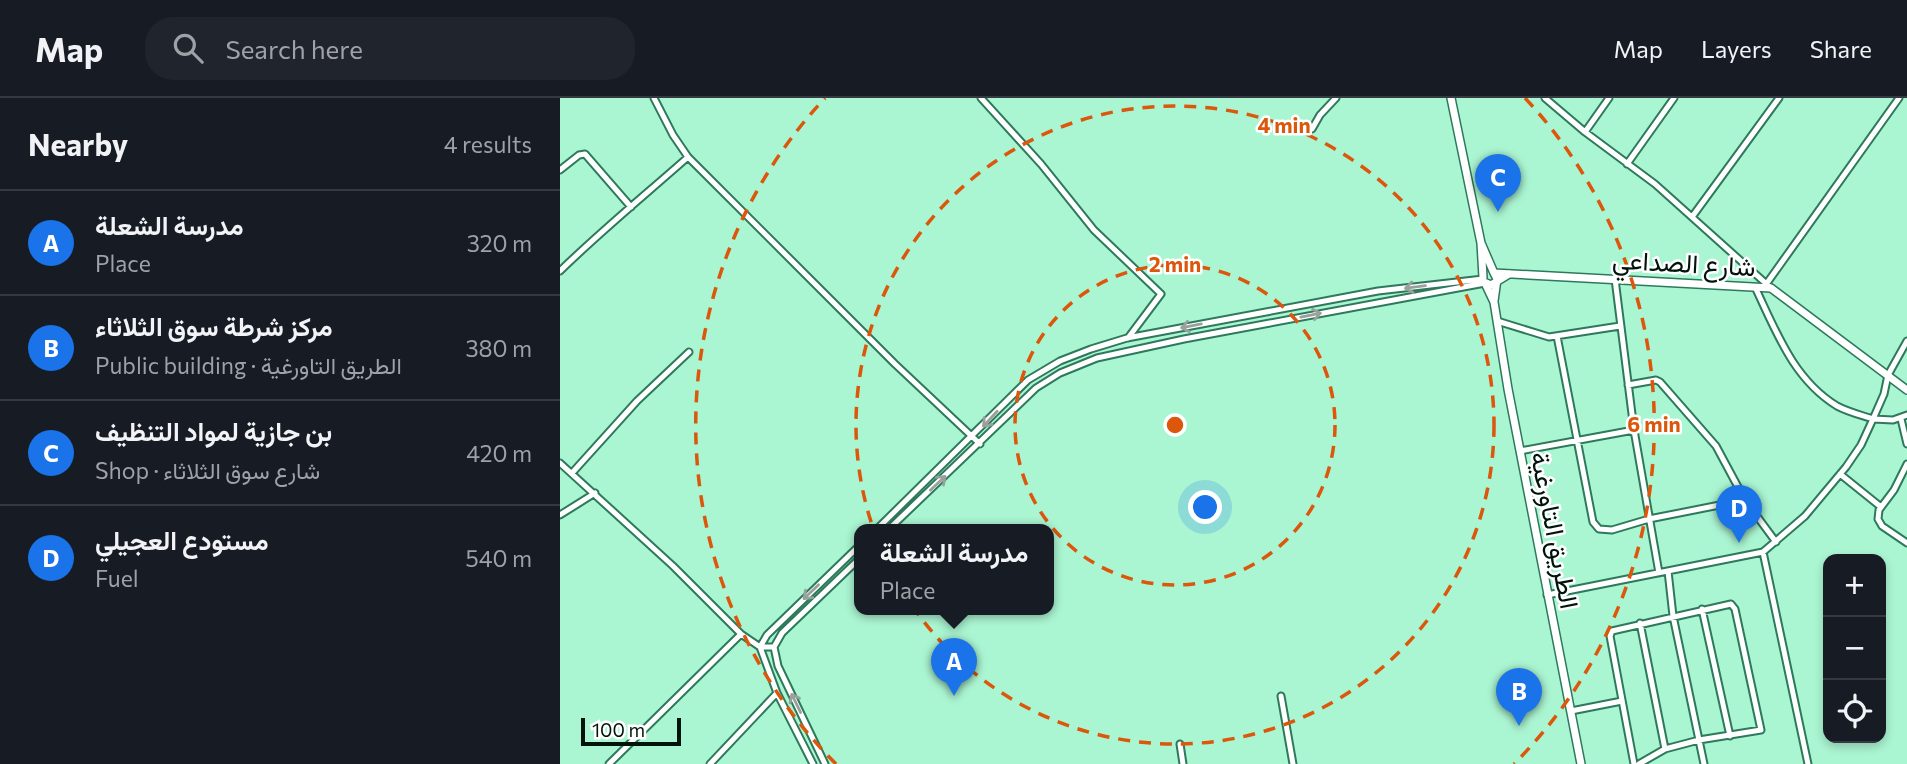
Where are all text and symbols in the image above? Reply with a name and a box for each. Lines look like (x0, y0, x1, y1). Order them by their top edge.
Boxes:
search box (145, 17, 635, 80)
text: Map (35, 28, 103, 69)
icon: search (169, 29, 207, 67)
text: Search here (225, 33, 363, 64)
text: Map (1614, 34, 1663, 63)
text: Layers (1701, 34, 1772, 63)
text: Share (1810, 34, 1872, 63)
text: 4 min (1257, 112, 1311, 137)
text: Nearby (28, 125, 128, 162)
text: 4 results (444, 130, 532, 158)
pin: C (1475, 154, 1521, 212)
text: مدرسة الشعلة (95, 209, 244, 240)
text: A (43, 229, 59, 257)
text: 320 m (467, 229, 532, 257)
street label: شارع الصداعي (1611, 243, 1756, 288)
text: Place (95, 249, 151, 277)
text: 2 min (1149, 251, 1201, 276)
one-way arrow (1404, 281, 1427, 294)
one-way arrow (1299, 308, 1322, 322)
text: مركز شرطة سوق الثلاثاء (95, 310, 333, 341)
one-way arrow (1180, 320, 1203, 333)
text: B (43, 334, 59, 362)
text: 380 m (465, 334, 532, 362)
text: Public building · الطريق التاورغية (95, 351, 402, 379)
one-way arrow (982, 410, 998, 428)
text: 6 min (1627, 411, 1681, 436)
centre of rings (1163, 413, 1187, 437)
text: بن جازية لمواد التنظيف (95, 415, 332, 446)
text: C (43, 439, 59, 467)
text: 420 m (466, 439, 532, 467)
street label: الطريق التاورغية (1524, 449, 1586, 612)
text: Shop · شارع سوق الثلاثاء (95, 456, 320, 484)
one-way arrow (929, 475, 946, 492)
pin: D (1716, 485, 1762, 543)
your location (1188, 490, 1222, 524)
text: مستودع العجيلي (95, 524, 269, 555)
popup (854, 524, 1054, 615)
text: مدرسة الشعلة (880, 536, 1028, 567)
text: D (43, 544, 59, 572)
text: 540 m (466, 544, 532, 572)
map controls (1823, 554, 1886, 743)
button: + (1823, 554, 1886, 617)
text: Fuel (95, 564, 139, 592)
text: Place (880, 576, 935, 604)
one-way arrow (802, 584, 819, 601)
button: − (1823, 617, 1886, 680)
pin: A (931, 638, 977, 696)
pin: B (1496, 668, 1542, 726)
button: locate (1823, 680, 1886, 743)
one-way arrow (788, 693, 802, 714)
scale bar (581, 715, 681, 747)
text: 100 m (592, 718, 645, 741)

